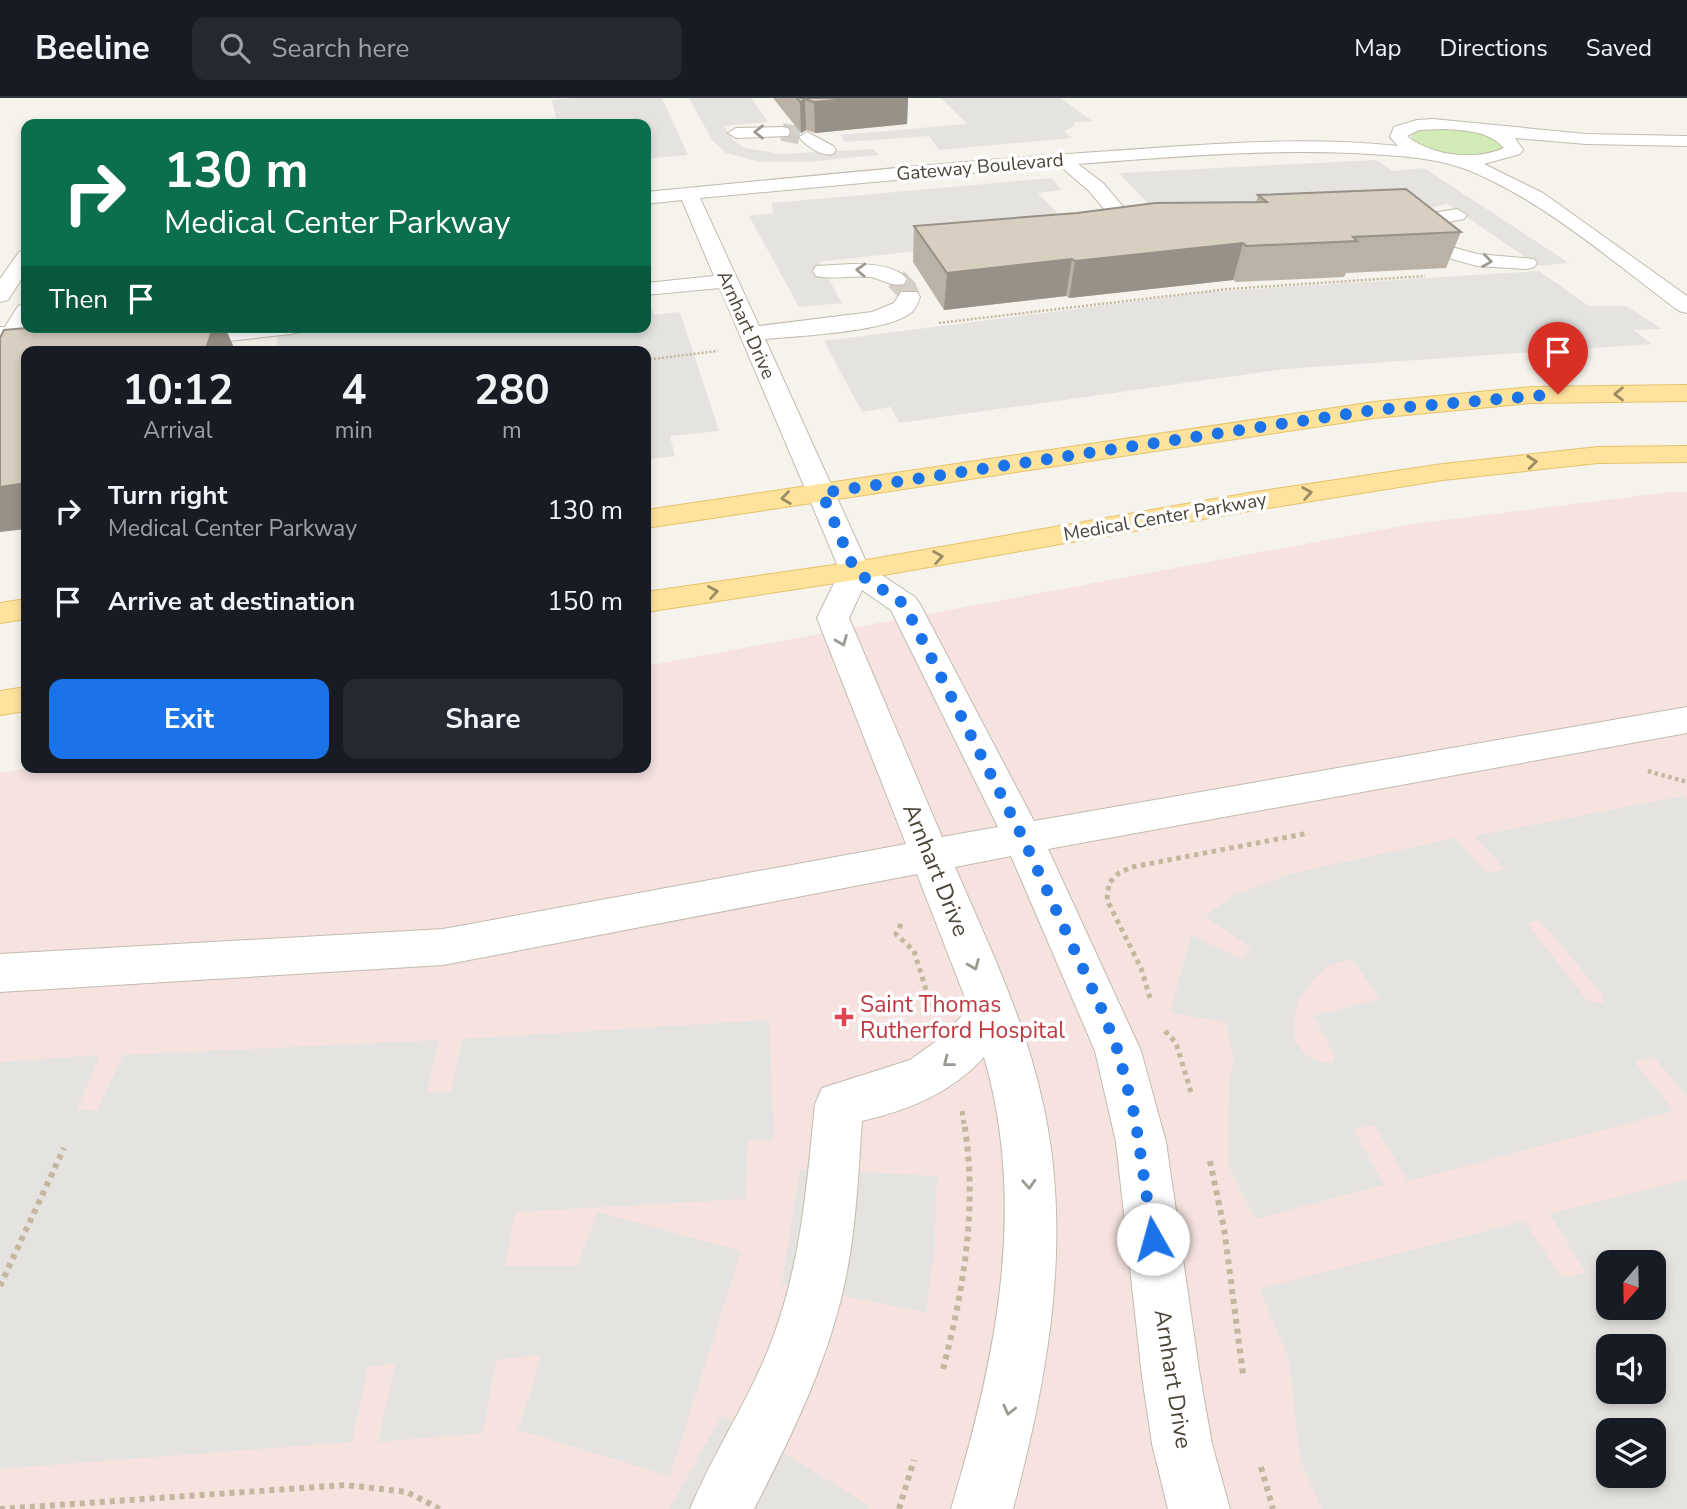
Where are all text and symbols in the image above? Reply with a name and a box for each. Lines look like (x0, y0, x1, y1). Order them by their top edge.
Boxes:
search box (192, 17, 682, 80)
text: Beeline (35, 26, 150, 71)
icon: search (216, 29, 254, 67)
text: Search here (272, 31, 409, 66)
text: Map (1354, 32, 1401, 64)
text: Directions (1439, 32, 1548, 64)
text: Saved (1586, 32, 1652, 64)
one-way arrow (753, 124, 763, 140)
text: 130 m (164, 137, 308, 204)
icon: right (49, 147, 140, 238)
street label: Gateway Boulevard (895, 147, 1065, 187)
text: Medical Center Parkway (164, 201, 510, 244)
one-way arrow (1481, 254, 1493, 269)
one-way arrow (855, 263, 866, 278)
street label: Arnhart Drive (710, 267, 782, 383)
icon: arrive (122, 280, 160, 318)
text: Then (49, 282, 108, 317)
pin (1528, 322, 1588, 394)
icon: arrive (1539, 333, 1577, 371)
text: 10:12 (122, 362, 233, 419)
text: 4 (341, 362, 366, 419)
text: 280 (474, 362, 550, 419)
one-way arrow (1613, 386, 1624, 401)
text: Arrival (143, 415, 212, 446)
text: min (335, 415, 373, 446)
text: m (502, 415, 522, 446)
one-way arrow (1527, 455, 1538, 470)
text: Turn right (108, 478, 227, 513)
street label: Medical Center Parkway (1061, 486, 1269, 548)
one-way arrow (1301, 486, 1313, 501)
one-way arrow (780, 491, 792, 506)
icon: right (49, 492, 87, 530)
text: 130 m (547, 493, 623, 528)
text: Medical Center Parkway (108, 513, 357, 544)
one-way arrow (932, 550, 944, 565)
icon: arrive (49, 583, 87, 621)
text: Arrive at destination (108, 584, 355, 619)
text: 150 m (547, 584, 623, 619)
one-way arrow (707, 585, 719, 600)
one-way arrow (834, 633, 848, 646)
button: Exit (49, 679, 329, 759)
button: Share (343, 679, 623, 759)
street label: Arnhart Drive (895, 799, 977, 941)
one-way arrow (966, 958, 980, 970)
place label: Saint Thomas Rutherford Hospital (860, 989, 1065, 1046)
marker: Saint Thomas Rutherford Hospital (834, 1007, 854, 1027)
one-way arrow (943, 1054, 955, 1067)
one-way arrow (1022, 1179, 1037, 1190)
position arrow (1116, 1202, 1190, 1276)
north arrow (1596, 1250, 1666, 1320)
map controls (1596, 1250, 1666, 1488)
street label: Arnhart Drive (1147, 1307, 1199, 1451)
button: sound (1596, 1334, 1666, 1404)
one-way arrow (1003, 1404, 1018, 1416)
button: layers (1596, 1418, 1666, 1488)

